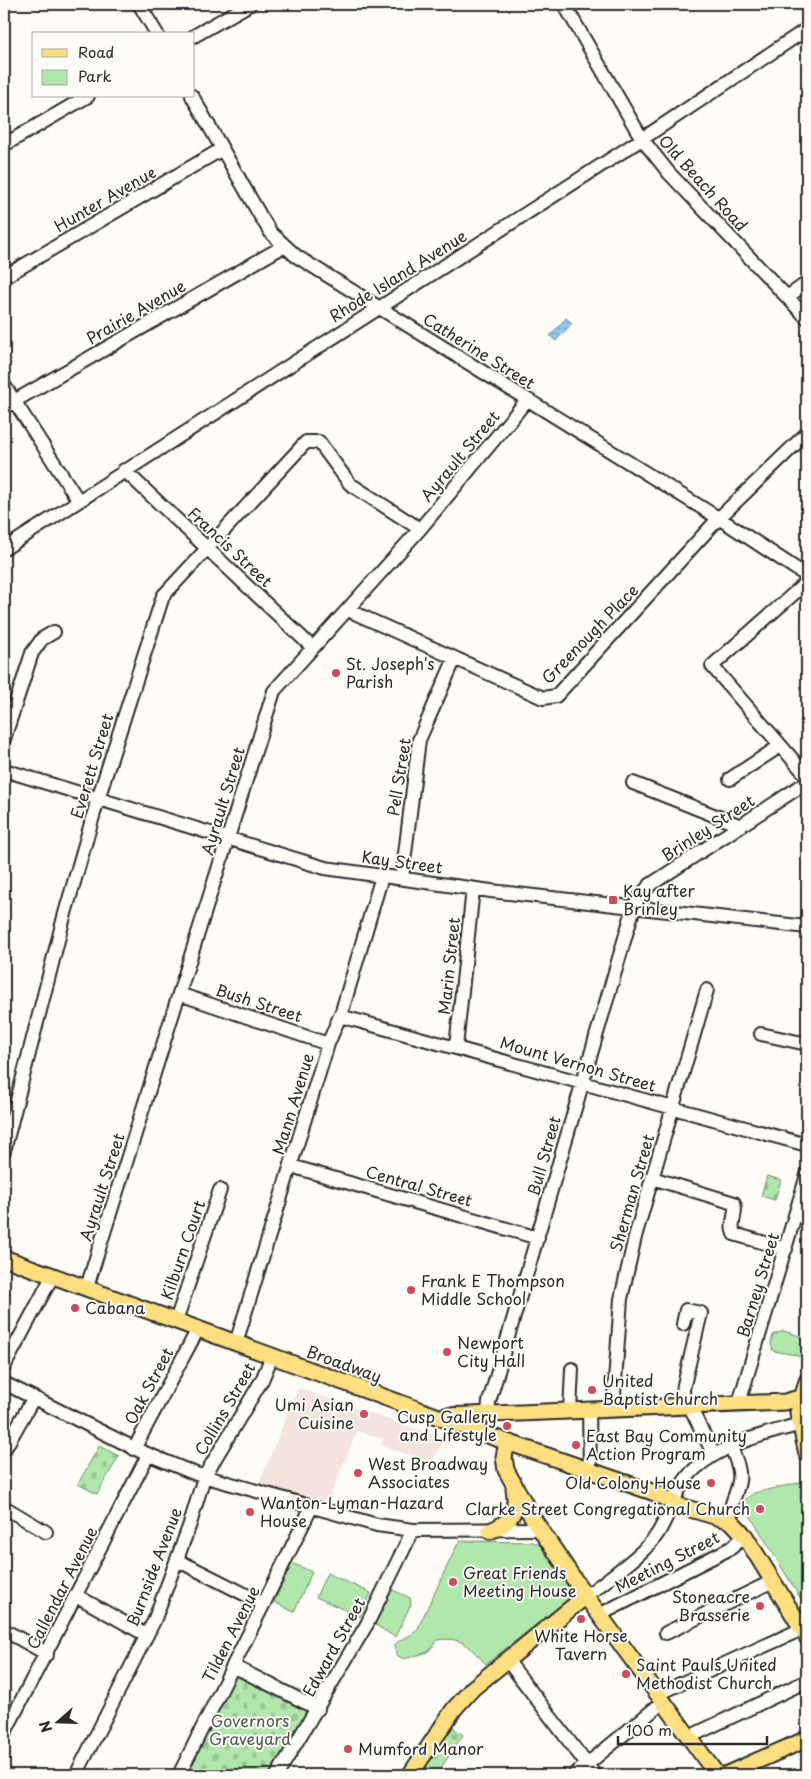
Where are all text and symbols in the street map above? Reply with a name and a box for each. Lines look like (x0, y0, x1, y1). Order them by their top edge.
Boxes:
legend (32, 32, 195, 98)
text: Road (78, 40, 114, 63)
text: Park (78, 64, 112, 87)
street label: Old Beach Road (654, 129, 754, 236)
street label: Hunter Avenue (49, 159, 160, 237)
street label: Rhode Island Avenue (324, 223, 471, 327)
street label: Prairie Avenue (81, 273, 190, 349)
street label: Catherine Street (419, 306, 541, 394)
street label: Ayrault Street (414, 404, 505, 506)
street label: Francis Street (183, 501, 279, 592)
street label: Greenough Place (535, 578, 643, 689)
place label: St. Joseph's Parish (346, 651, 435, 693)
marker: St. Joseph's Parish (330, 667, 342, 679)
street label: Everett Street (64, 710, 119, 821)
street label: Pell Street (380, 736, 416, 818)
street label: Ayrault Street (194, 743, 250, 858)
street label: Brinley Street (656, 788, 759, 866)
street label: Kay Street (360, 843, 444, 879)
place label: Kay after Brinley (623, 878, 696, 920)
marker: Kay after Brinley (607, 894, 619, 906)
street label: Marin Street (431, 915, 465, 1016)
street label: Bush Street (213, 977, 306, 1027)
street label: Mount Vernon Street (497, 1029, 660, 1097)
street label: Mann Avenue (265, 1050, 319, 1158)
street label: Bull Street (520, 1112, 566, 1199)
street label: Ayrault Street (72, 1129, 130, 1244)
street label: Sherman Street (603, 1131, 659, 1254)
street label: Central Street (363, 1158, 476, 1212)
street label: Kilburn Court (154, 1196, 210, 1303)
street label: Barney Street (730, 1229, 785, 1340)
place label: Frank E Thompson Middle School (421, 1268, 565, 1310)
marker: Frank E Thompson Middle School (405, 1284, 417, 1296)
place label: Cabana (85, 1295, 145, 1319)
marker: Cabana (69, 1302, 81, 1314)
place label: Newport City Hall (457, 1330, 525, 1372)
street label: Broadway (304, 1338, 385, 1388)
street label: Oak Street (118, 1342, 179, 1428)
marker: Newport City Hall (441, 1346, 453, 1358)
street label: Collins Street (188, 1357, 261, 1459)
place label: United Baptist Church (602, 1368, 718, 1410)
marker: United Baptist Church (586, 1384, 598, 1396)
place label: Umi Asian Cuisine (274, 1392, 354, 1434)
place label: Cusp Gallery and Lifestyle (397, 1404, 497, 1446)
marker: Umi Asian Cuisine (358, 1408, 370, 1420)
marker: Cusp Gallery and Lifestyle (501, 1420, 513, 1432)
place label: East Bay Community Action Program (586, 1423, 747, 1465)
marker: East Bay Community Action Program (570, 1439, 582, 1451)
place label: West Broadway Associates (368, 1451, 488, 1493)
marker: West Broadway Associates (352, 1467, 364, 1479)
place label: Old Colony House (565, 1470, 701, 1494)
marker: Old Colony House (705, 1477, 717, 1489)
place label: Wanton-Lyman-Hazard House (260, 1490, 444, 1532)
place label: Clarke Street Congregational Church (465, 1496, 750, 1520)
street label: Burnside Avenue (119, 1503, 187, 1630)
marker: Clarke Street Congregational Church (754, 1503, 766, 1515)
marker: Wanton-Lyman-Hazard House (244, 1506, 256, 1518)
street label: Callendar Avenue (20, 1522, 103, 1653)
street label: Meeting Street (610, 1524, 723, 1598)
place label: Great Friends Meeting House (463, 1560, 577, 1602)
marker: Great Friends Meeting House (447, 1576, 459, 1588)
street label: Tilden Avenue (195, 1581, 265, 1686)
place label: Stoneacre Brasserie (672, 1584, 750, 1626)
street label: Edward Street (296, 1592, 371, 1700)
marker: Stoneacre Brasserie (754, 1600, 766, 1612)
marker: White Horse Tavern (575, 1613, 587, 1625)
place label: White Horse Tavern (534, 1623, 628, 1665)
place label: Saint Pauls United Methodist Church (636, 1652, 777, 1694)
marker: Saint Pauls United Methodist Church (620, 1668, 632, 1680)
north arrow (32, 1696, 82, 1746)
park label: Governors Graveyard (209, 1708, 291, 1750)
scale bar (618, 1714, 767, 1746)
text: N (34, 1718, 57, 1735)
text: 100 m (626, 1718, 672, 1741)
place label: Mumford Manor (358, 1736, 484, 1760)
marker: Mumford Manor (342, 1743, 354, 1755)

